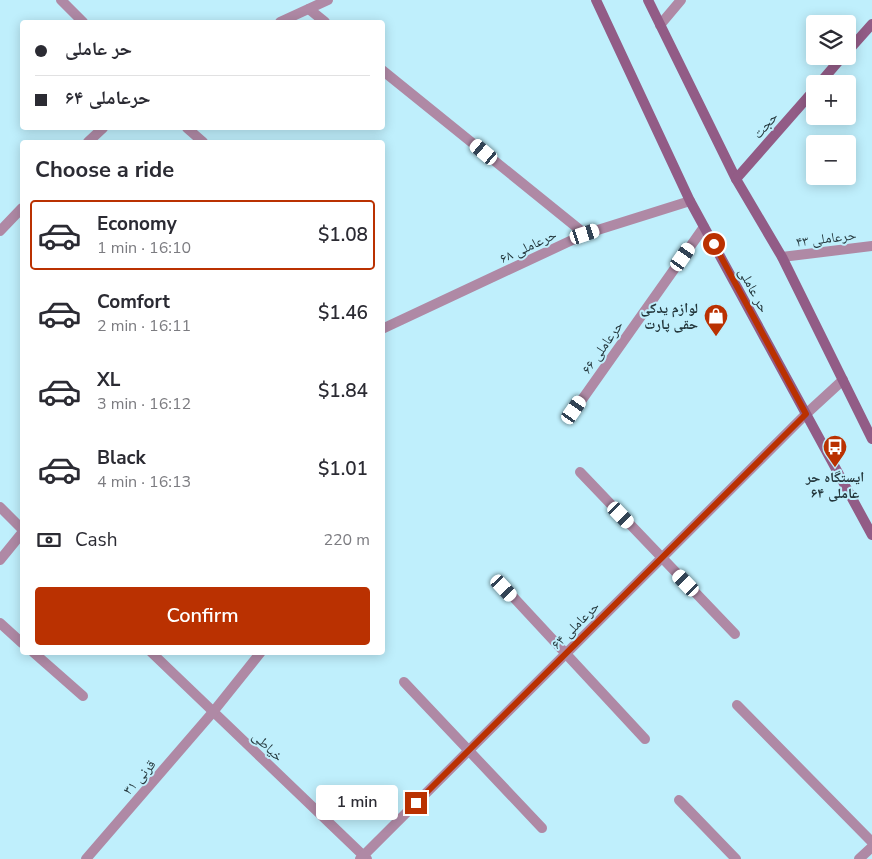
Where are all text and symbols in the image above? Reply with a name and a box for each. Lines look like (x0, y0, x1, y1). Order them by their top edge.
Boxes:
map controls (806, 15, 856, 185)
button: layers (806, 15, 856, 65)
text: حر عاملی (65, 36, 132, 62)
button: + (806, 75, 856, 125)
text: حرعاملی ۶۴ (65, 85, 151, 111)
street label: حجت (748, 108, 782, 143)
button: − (806, 135, 856, 185)
car (467, 137, 500, 167)
text: Choose a ride (35, 155, 174, 185)
text: Economy (97, 211, 177, 237)
icon: car (37, 213, 82, 258)
text: $1.08 (318, 222, 368, 248)
car (568, 222, 601, 246)
street label: حرعاملی ۶۸ (497, 225, 560, 268)
street label: حرعاملی ۴۳ (795, 225, 857, 252)
route start (703, 233, 725, 255)
text: 1 min · 16:10 (97, 237, 191, 259)
car (668, 240, 697, 274)
street label: حر عاملی (734, 264, 773, 316)
text: Comfort (97, 289, 170, 315)
icon: car (37, 291, 82, 336)
place label: لوازم یدکی حقی پارت (641, 299, 698, 334)
text: $1.46 (318, 300, 368, 326)
shop icon: لوازم یدکی حقی پارت (703, 303, 729, 337)
text: 2 min · 16:11 (97, 315, 191, 337)
street label: حرعاملی ۶۶ (577, 317, 628, 378)
text: XL (97, 367, 120, 393)
icon: car (37, 369, 82, 414)
text: $1.84 (318, 378, 368, 404)
text: 3 min · 16:12 (97, 393, 191, 415)
car (559, 393, 588, 427)
bus stop icon: ایستگاه حر عاملی ۶۴ (822, 434, 848, 468)
text: Black (97, 445, 146, 471)
icon: car (37, 447, 82, 492)
text: $1.01 (318, 456, 368, 482)
place label: ایستگاه حر عاملی ۶۴ (805, 468, 864, 503)
text: 4 min · 16:13 (97, 471, 191, 493)
car (605, 499, 636, 531)
icon: cash (35, 526, 63, 554)
text: Cash (75, 527, 117, 553)
text: 220 m (323, 529, 370, 551)
car (670, 567, 701, 599)
car (488, 572, 519, 604)
button: Confirm (35, 587, 370, 645)
street label: حرعاملی ۶۴ (547, 597, 604, 654)
street label: خیاطی (248, 727, 287, 766)
street label: قرنی ۳۱ (119, 755, 160, 799)
callout: 1 min (316, 786, 398, 820)
text: 1 min (337, 791, 377, 813)
route end (405, 792, 427, 814)

